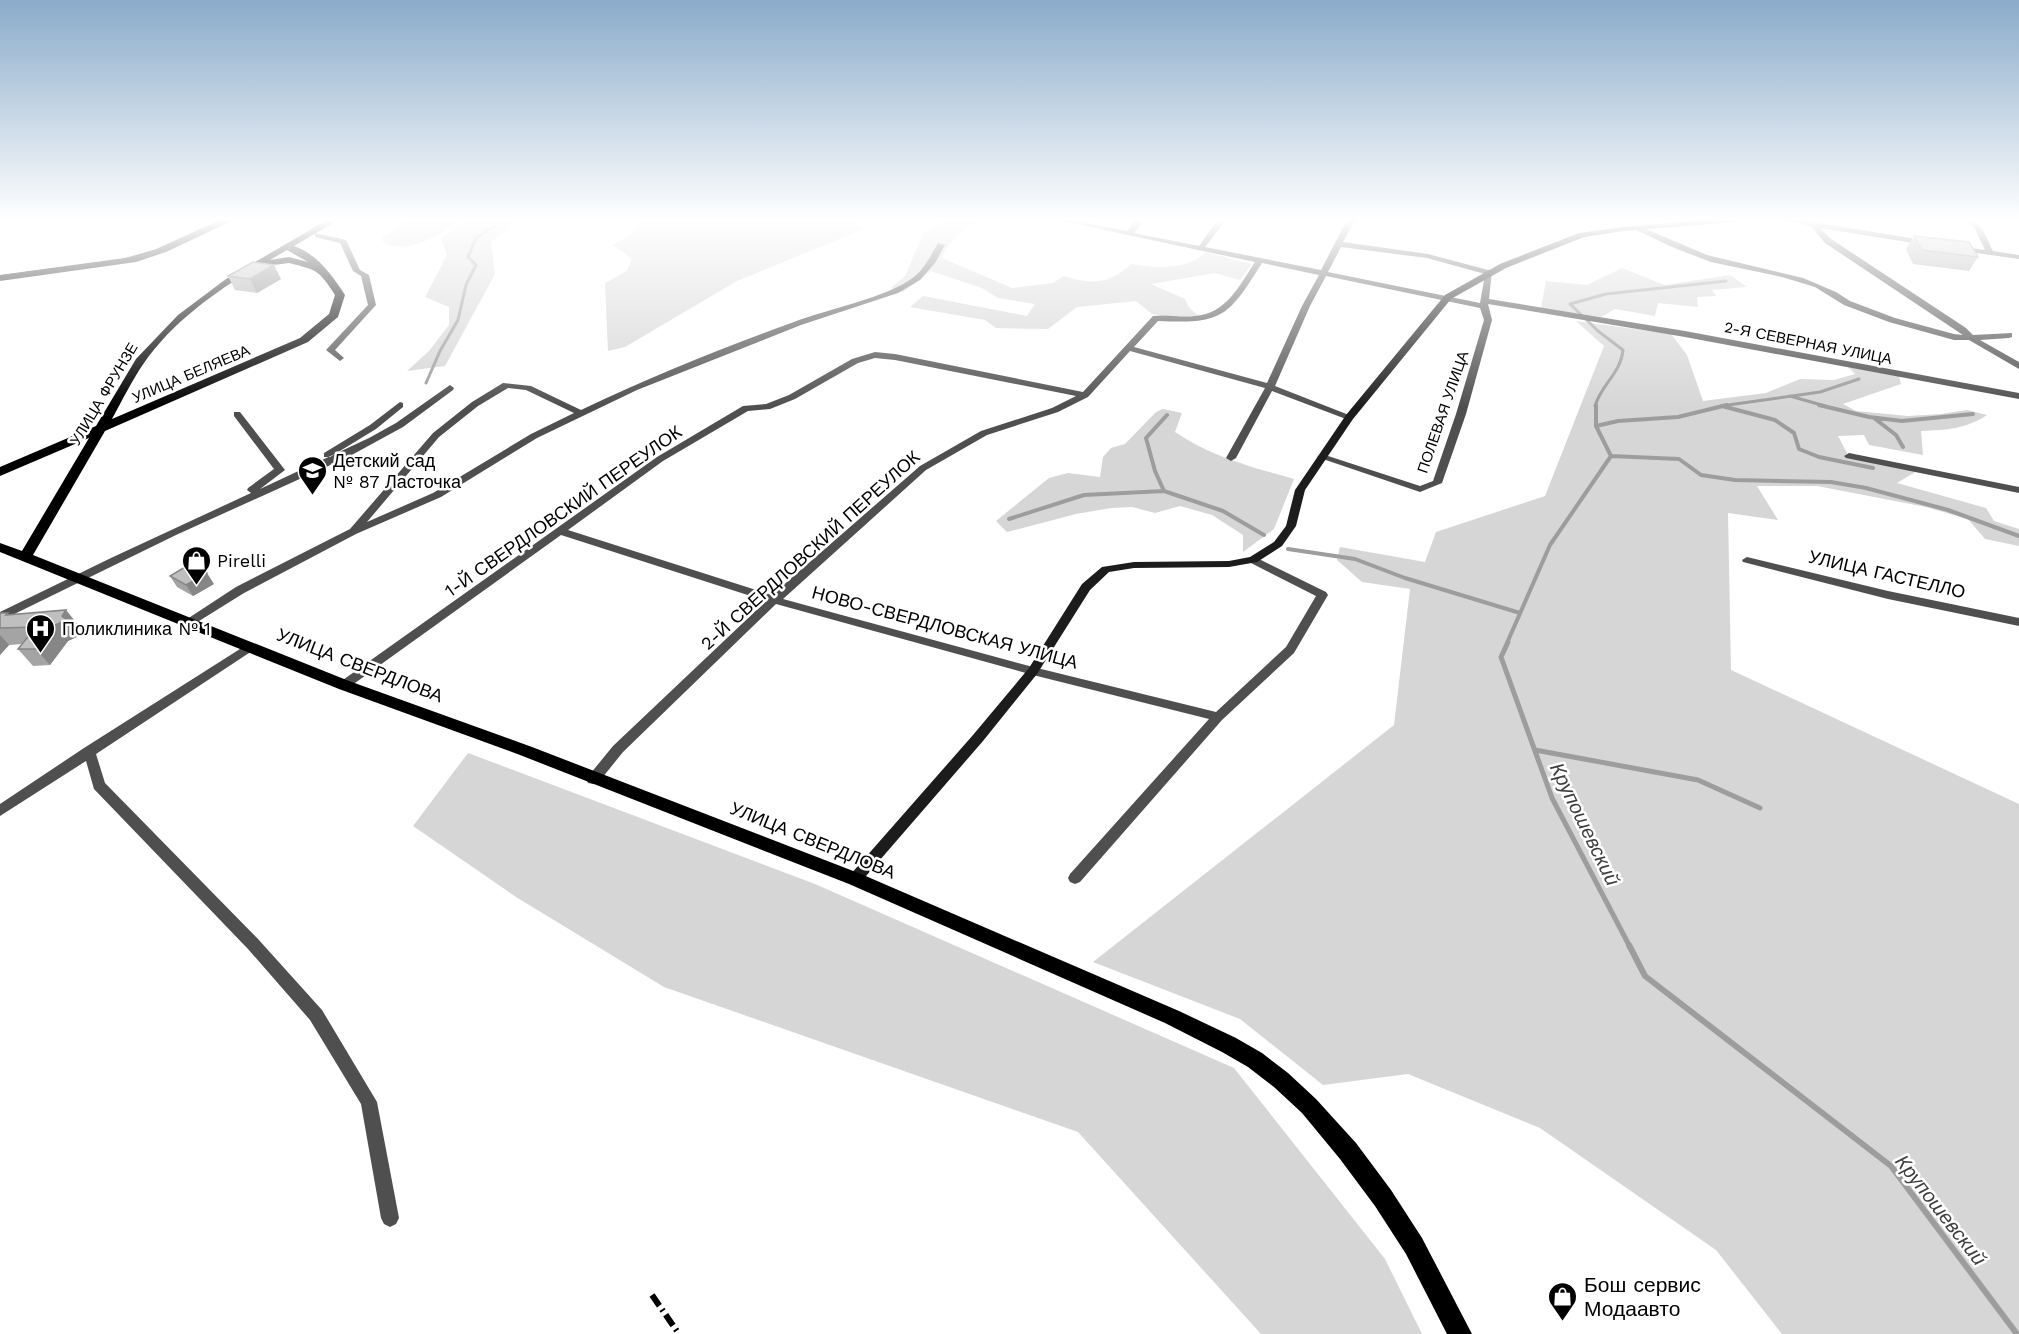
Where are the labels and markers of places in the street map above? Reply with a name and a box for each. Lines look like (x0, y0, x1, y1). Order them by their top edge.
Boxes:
place label: Детский сад № 87 Ласточка (333, 450, 462, 492)
school or university icon: Детский сад № 87 Ласточка (296, 454, 328, 496)
shop icon: Pirelli (180, 544, 212, 586)
place label: Pirelli (217, 550, 266, 571)
hospital icon: Поликлиника № 1 (25, 612, 57, 654)
place label: Поликлиника № 1 (62, 618, 211, 639)
place label: Бош сервис Модаавто (1584, 1272, 1701, 1321)
shop icon: Бош сервис Модаавто (1547, 1280, 1579, 1322)

